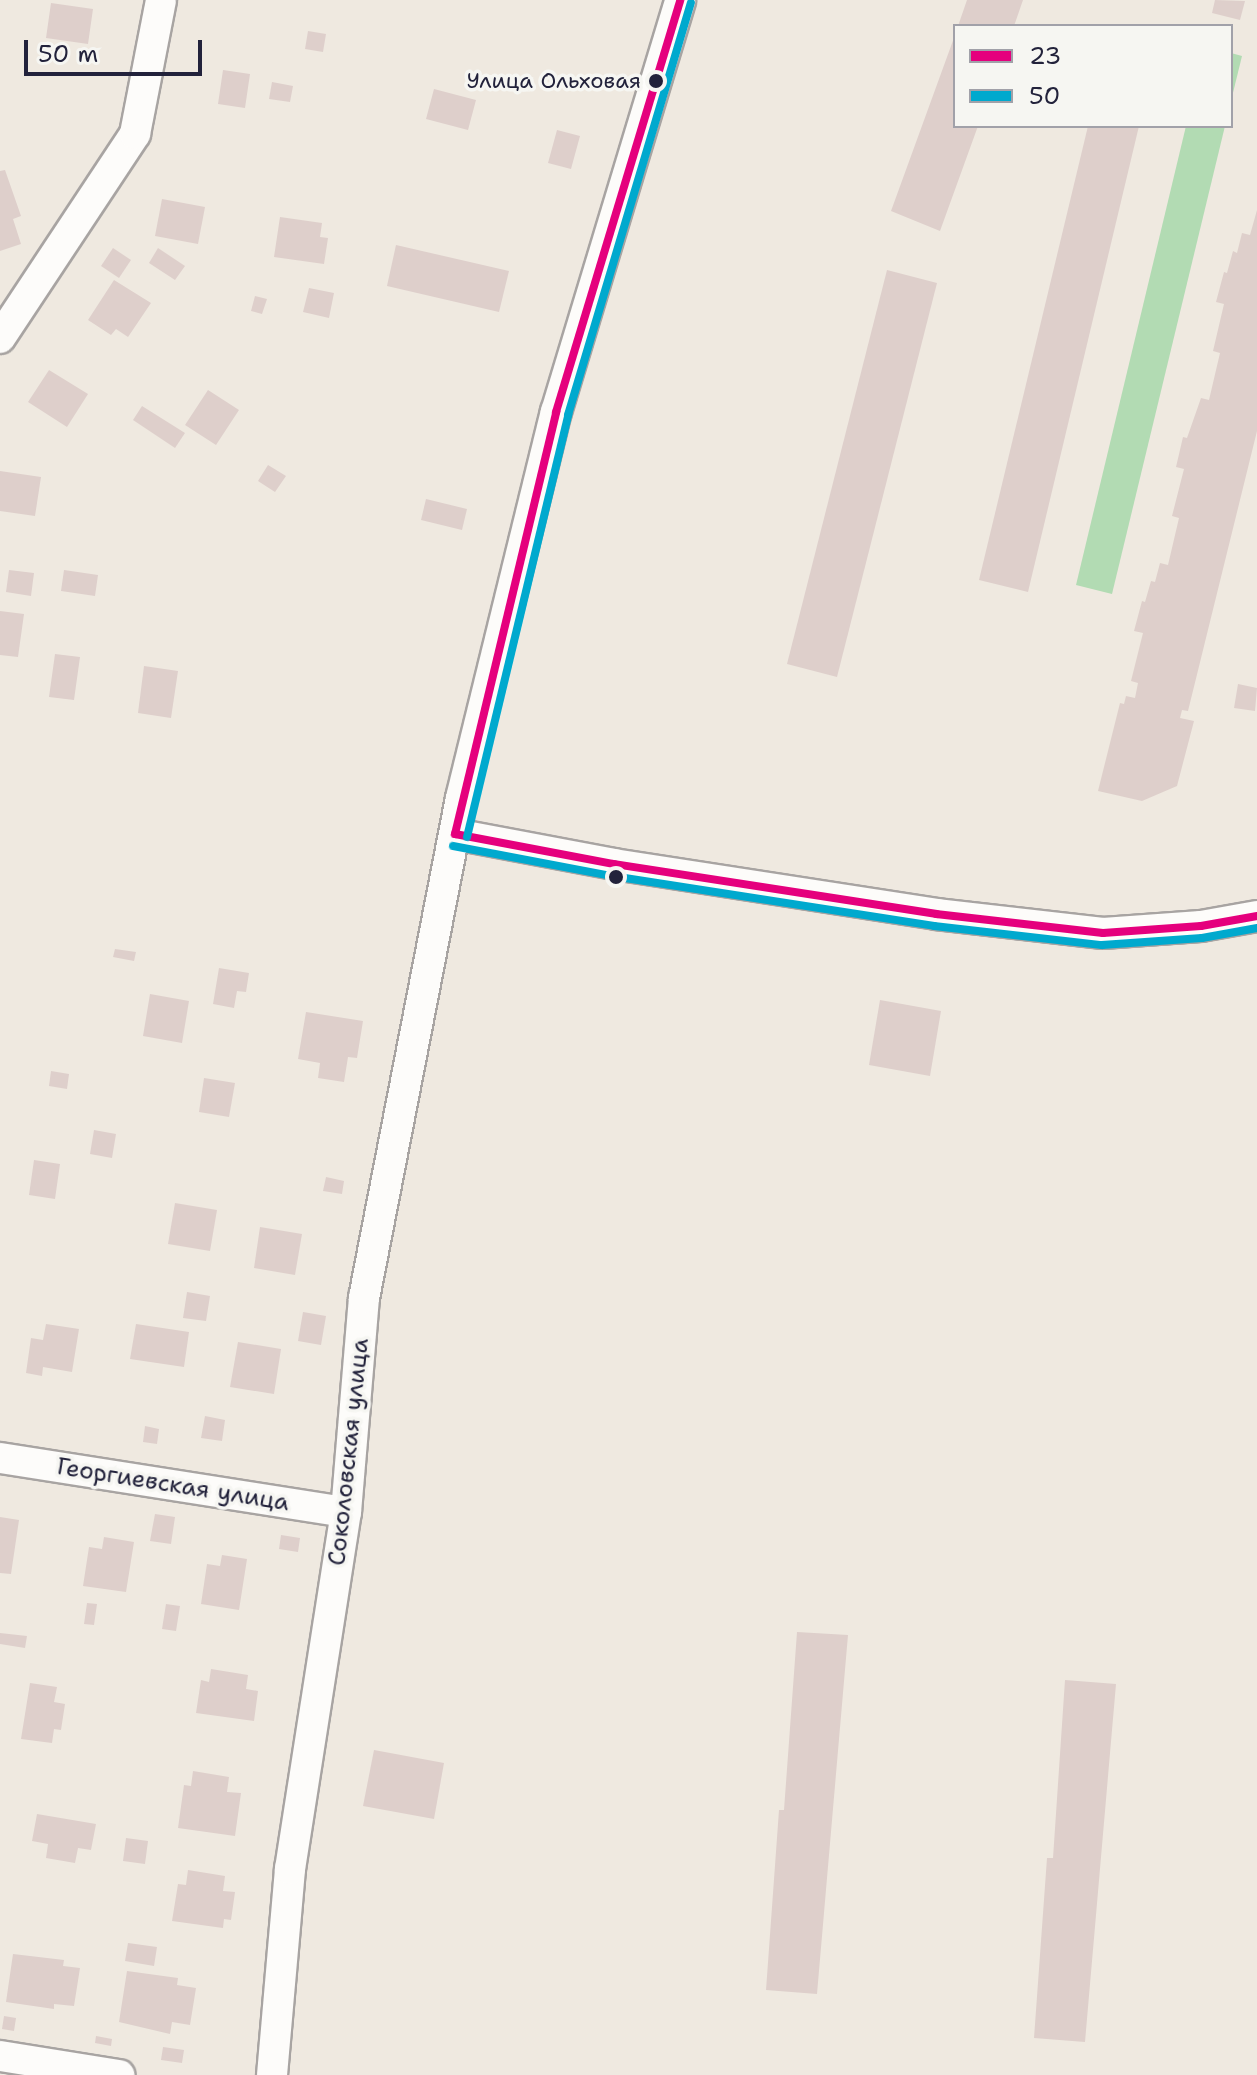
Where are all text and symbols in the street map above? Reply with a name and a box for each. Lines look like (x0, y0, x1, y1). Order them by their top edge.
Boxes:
scale bar (28, 24, 206, 74)
legend (953, 24, 1233, 128)
text: 50 m (38, 38, 98, 70)
text: 23 (1029, 40, 1061, 72)
place label: Улица Ольховая (467, 68, 641, 94)
marker: Улица Ольховая (648, 73, 664, 89)
text: 50 (1029, 80, 1060, 112)
unlabelled marker (608, 869, 624, 885)
street label: Соколовская улица (323, 1337, 375, 1567)
street label: Георгиевская улица (55, 1452, 291, 1518)

